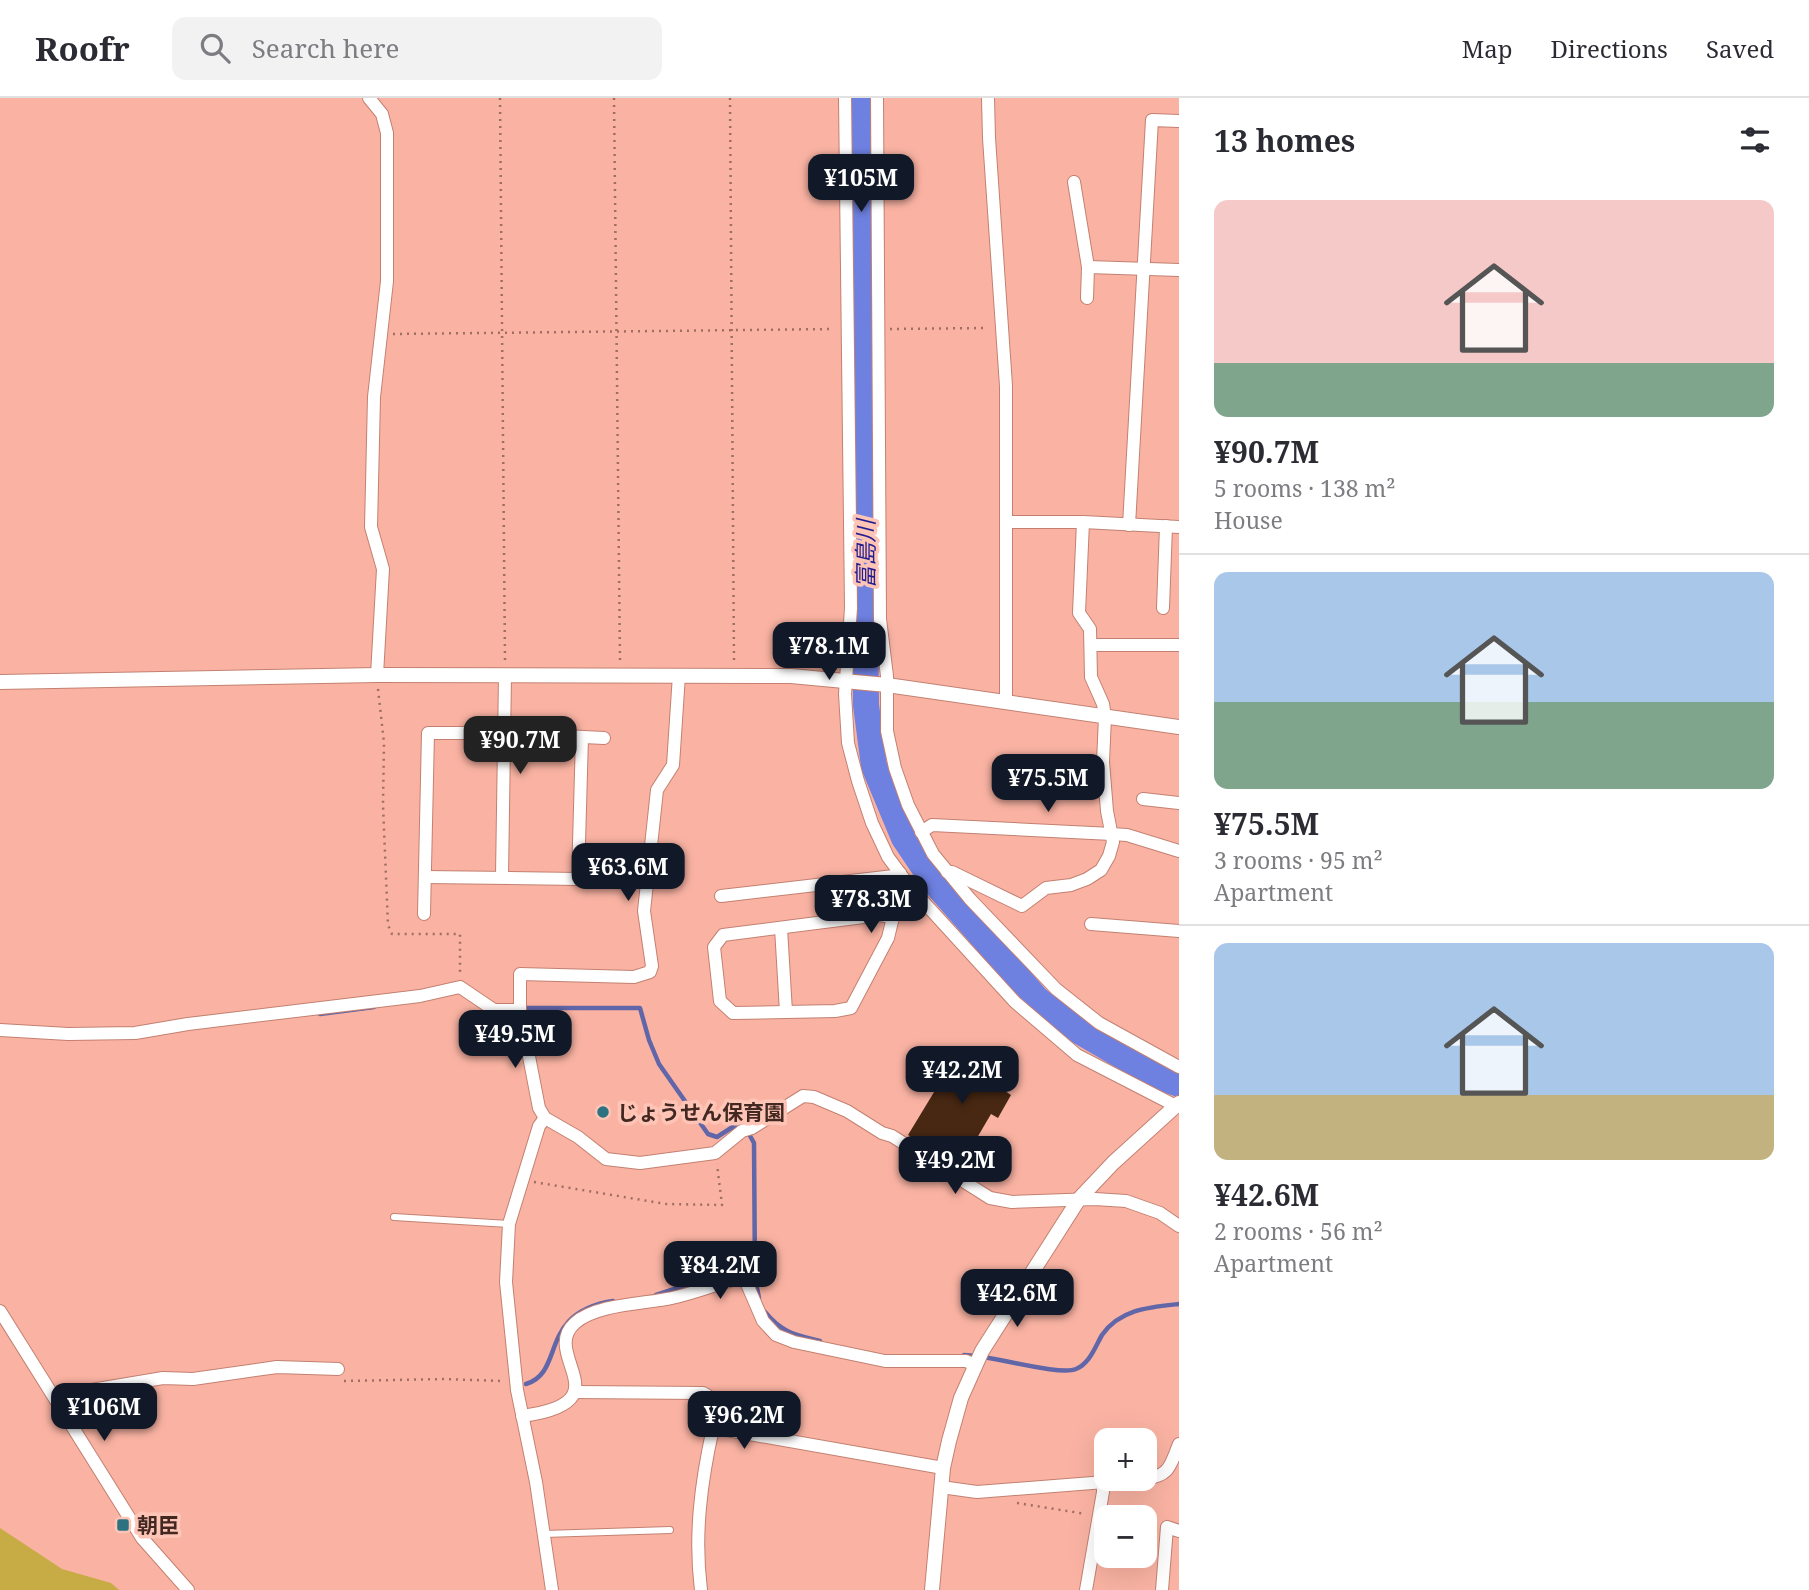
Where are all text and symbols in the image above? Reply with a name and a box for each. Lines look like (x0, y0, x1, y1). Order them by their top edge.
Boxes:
search box (172, 17, 662, 80)
text: Roofr (35, 26, 130, 71)
icon: search (196, 29, 234, 67)
text: Search here (252, 30, 399, 66)
text: Map (1462, 32, 1513, 65)
text: Directions (1551, 32, 1668, 65)
text: Saved (1706, 32, 1774, 65)
text: 13 homes (1214, 120, 1355, 161)
icon: filters (1736, 121, 1774, 159)
pin: ¥105M (812, 155, 910, 214)
text: ¥105M (824, 161, 898, 193)
icon: home (1431, 245, 1557, 371)
text: ¥90.7M (1214, 431, 1319, 472)
text: 5 rooms · 138 m² (1214, 472, 1396, 504)
text: House (1214, 504, 1283, 536)
water label: 富島川 (849, 517, 881, 589)
icon: home (1431, 617, 1557, 743)
pin: ¥78.1M (772, 622, 886, 682)
text: ¥78.1M (789, 629, 869, 661)
pin: ¥90.7M (463, 716, 577, 776)
text: ¥90.7M (480, 723, 560, 755)
pin: ¥75.5M (991, 754, 1105, 814)
text: ¥75.5M (1008, 761, 1088, 793)
text: ¥75.5M (1214, 803, 1319, 844)
pin: ¥63.6M (571, 844, 685, 903)
text: 3 rooms · 95 m² (1214, 844, 1383, 876)
text: ¥63.6M (588, 850, 668, 882)
pin: ¥78.3M (814, 876, 928, 935)
text: Apartment (1214, 876, 1333, 908)
text: ¥78.3M (831, 882, 911, 914)
icon: home (1431, 988, 1557, 1114)
pin: ¥49.5M (458, 1010, 572, 1070)
text: ¥49.5M (475, 1017, 555, 1049)
pin: ¥42.2M (905, 1046, 1019, 1106)
text: ¥42.2M (922, 1053, 1002, 1085)
place label: じょうせん保育園 (617, 1098, 785, 1126)
marker: じょうせん保育園 (595, 1104, 611, 1120)
pin: ¥49.2M (898, 1136, 1012, 1196)
text: ¥49.2M (915, 1143, 995, 1175)
text: ¥42.6M (1214, 1174, 1319, 1215)
text: 2 rooms · 56 m² (1214, 1215, 1383, 1247)
pin: ¥84.2M (663, 1242, 777, 1301)
text: Apartment (1214, 1247, 1333, 1279)
text: ¥84.2M (680, 1248, 760, 1280)
pin: ¥42.6M (960, 1270, 1074, 1329)
text: ¥42.6M (977, 1276, 1057, 1308)
pin: ¥106M (55, 1384, 153, 1443)
text: ¥106M (67, 1390, 141, 1422)
pin: ¥96.2M (687, 1392, 801, 1451)
text: ¥96.2M (704, 1398, 784, 1430)
map controls (1094, 1428, 1157, 1568)
button: + (1094, 1428, 1157, 1491)
button: − (1094, 1505, 1157, 1568)
place label: 朝臣 (137, 1511, 179, 1539)
marker: 朝臣 (115, 1517, 131, 1533)

